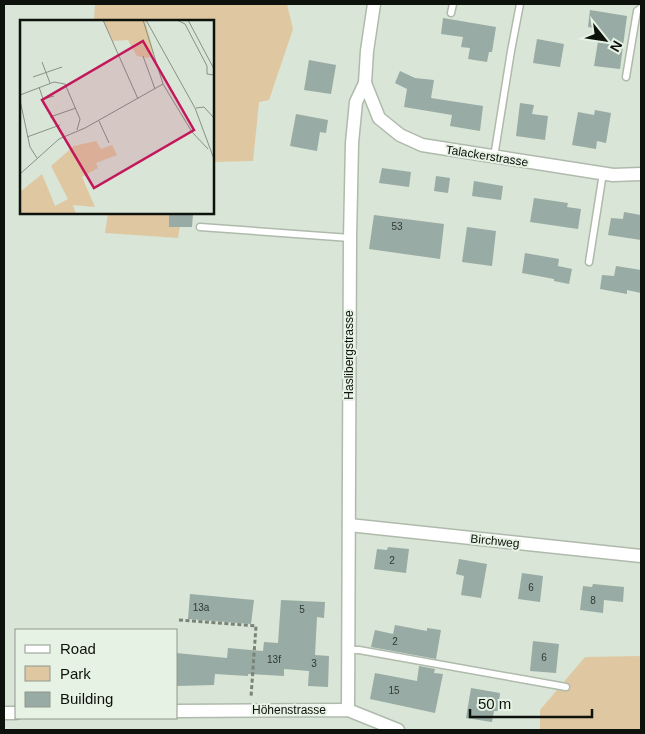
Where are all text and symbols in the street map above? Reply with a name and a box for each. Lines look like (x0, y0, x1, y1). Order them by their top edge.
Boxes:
north arrow (580, 15, 630, 65)
inset map (20, 20, 214, 214)
text: N (607, 38, 626, 55)
street label: Talackerstrasse (445, 143, 530, 169)
house number: 53 (391, 221, 403, 232)
street label: Haslibergstrasse (342, 310, 356, 400)
street label: Birchweg (470, 531, 520, 551)
house number: 2 (389, 555, 395, 566)
house number: 6 (528, 582, 534, 593)
house number: 8 (590, 595, 596, 606)
house number: 13a (193, 602, 210, 613)
house number: 5 (299, 604, 305, 615)
legend (15, 629, 178, 719)
house number: 2 (392, 636, 398, 647)
text: Road (60, 640, 96, 657)
house number: 6 (541, 652, 547, 663)
house number: 13f (267, 654, 281, 665)
house number: 3 (311, 658, 317, 669)
text: Park (60, 665, 91, 682)
house number: 15 (388, 685, 400, 696)
scale bar (470, 686, 592, 718)
text: Building (60, 690, 113, 707)
text: 50 m (478, 695, 511, 712)
street label: Höhenstrasse (252, 703, 326, 717)

